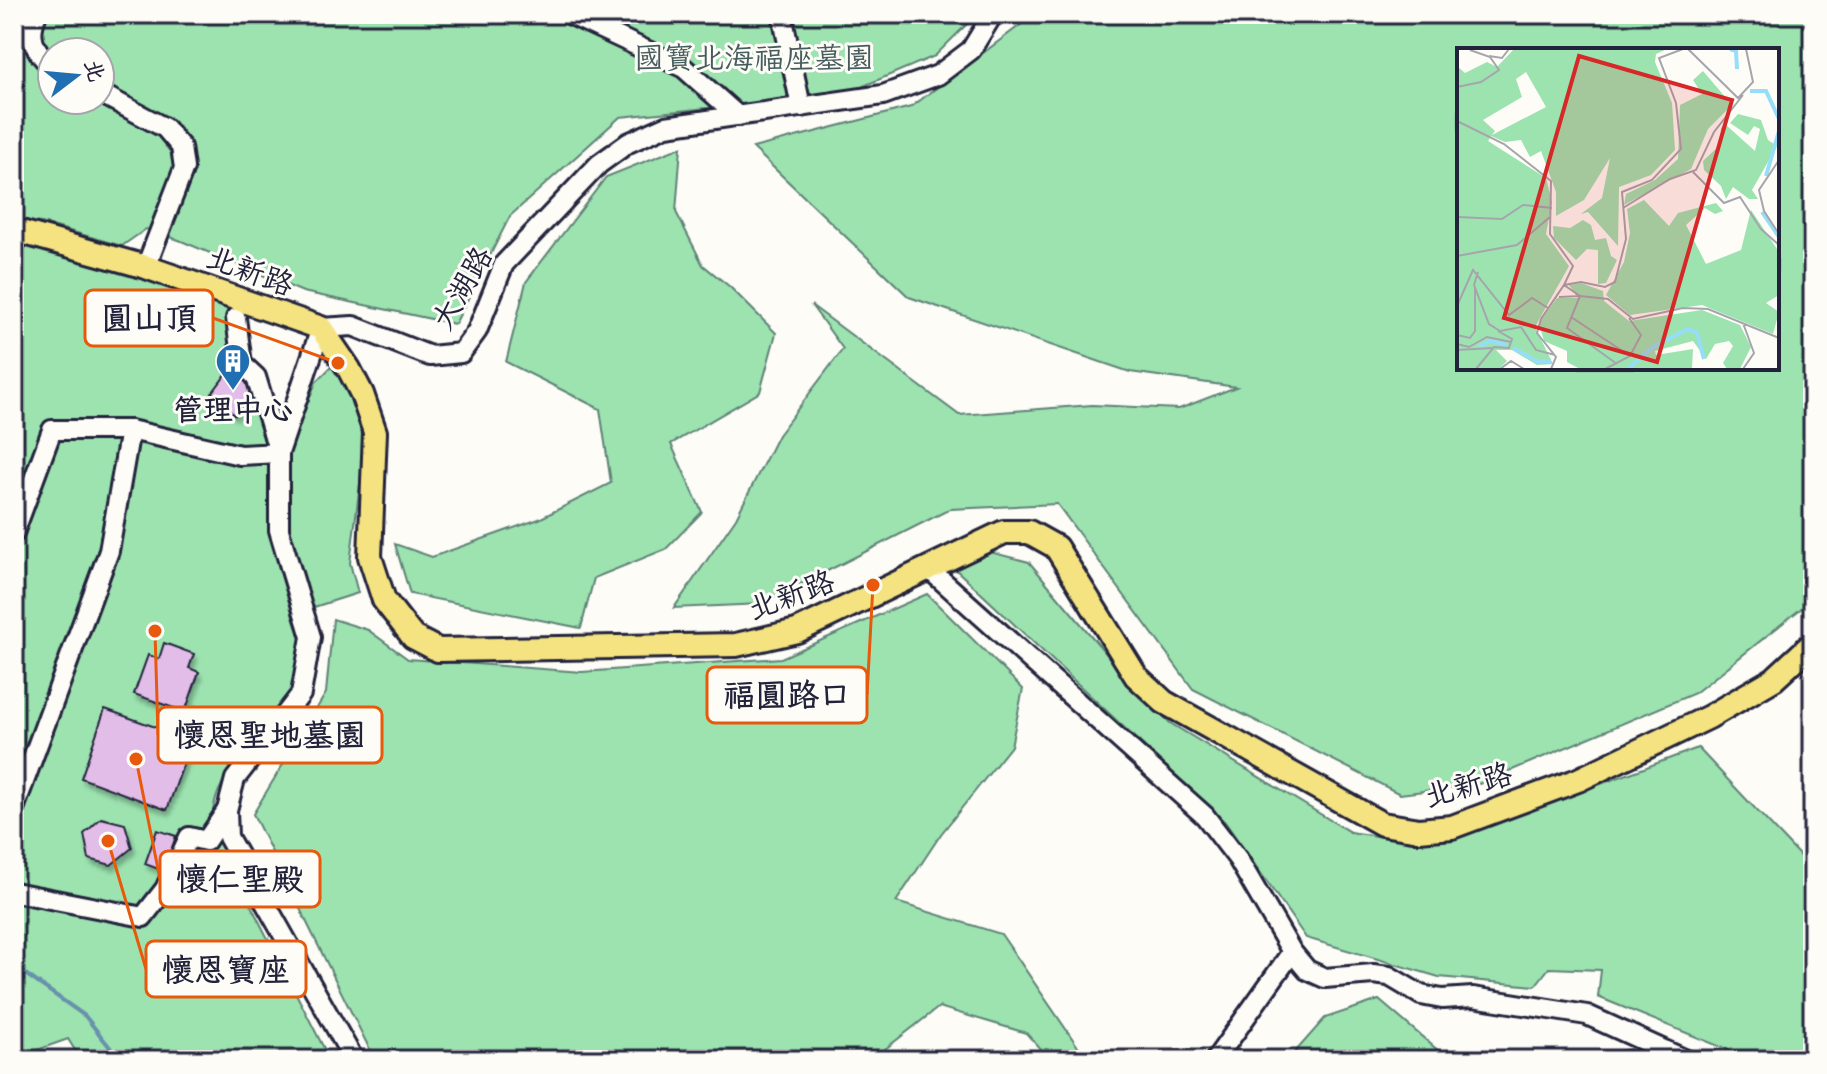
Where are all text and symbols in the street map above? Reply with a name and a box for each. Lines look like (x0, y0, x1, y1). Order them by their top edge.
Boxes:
park label: 國寶北海福座墓園 (634, 31, 874, 85)
north arrow (36, 36, 116, 116)
inset map (1457, 48, 1779, 370)
text: 北 (73, 55, 117, 87)
street label: 北新路 (198, 230, 302, 312)
street label: 大湖路 (416, 236, 508, 340)
callout: 圓山頂 (85, 290, 213, 346)
text: 圓山頂 (101, 290, 197, 347)
building icon: 管理中心 (214, 342, 252, 392)
place label: 管理中心 (173, 383, 293, 437)
street label: 北新路 (739, 554, 843, 636)
callout: 福圓路口 (707, 667, 867, 723)
text: 福圓路口 (723, 667, 851, 724)
callout: 懷恩聖地墓園 (158, 707, 382, 763)
text: 懷恩聖地墓園 (174, 707, 366, 764)
street label: 北新路 (1417, 747, 1519, 823)
callout: 懷仁聖殿 (160, 851, 320, 907)
text: 懷仁聖殿 (176, 851, 304, 908)
callout: 懷恩寶座 (146, 941, 306, 997)
text: 懷恩寶座 (162, 942, 290, 999)

